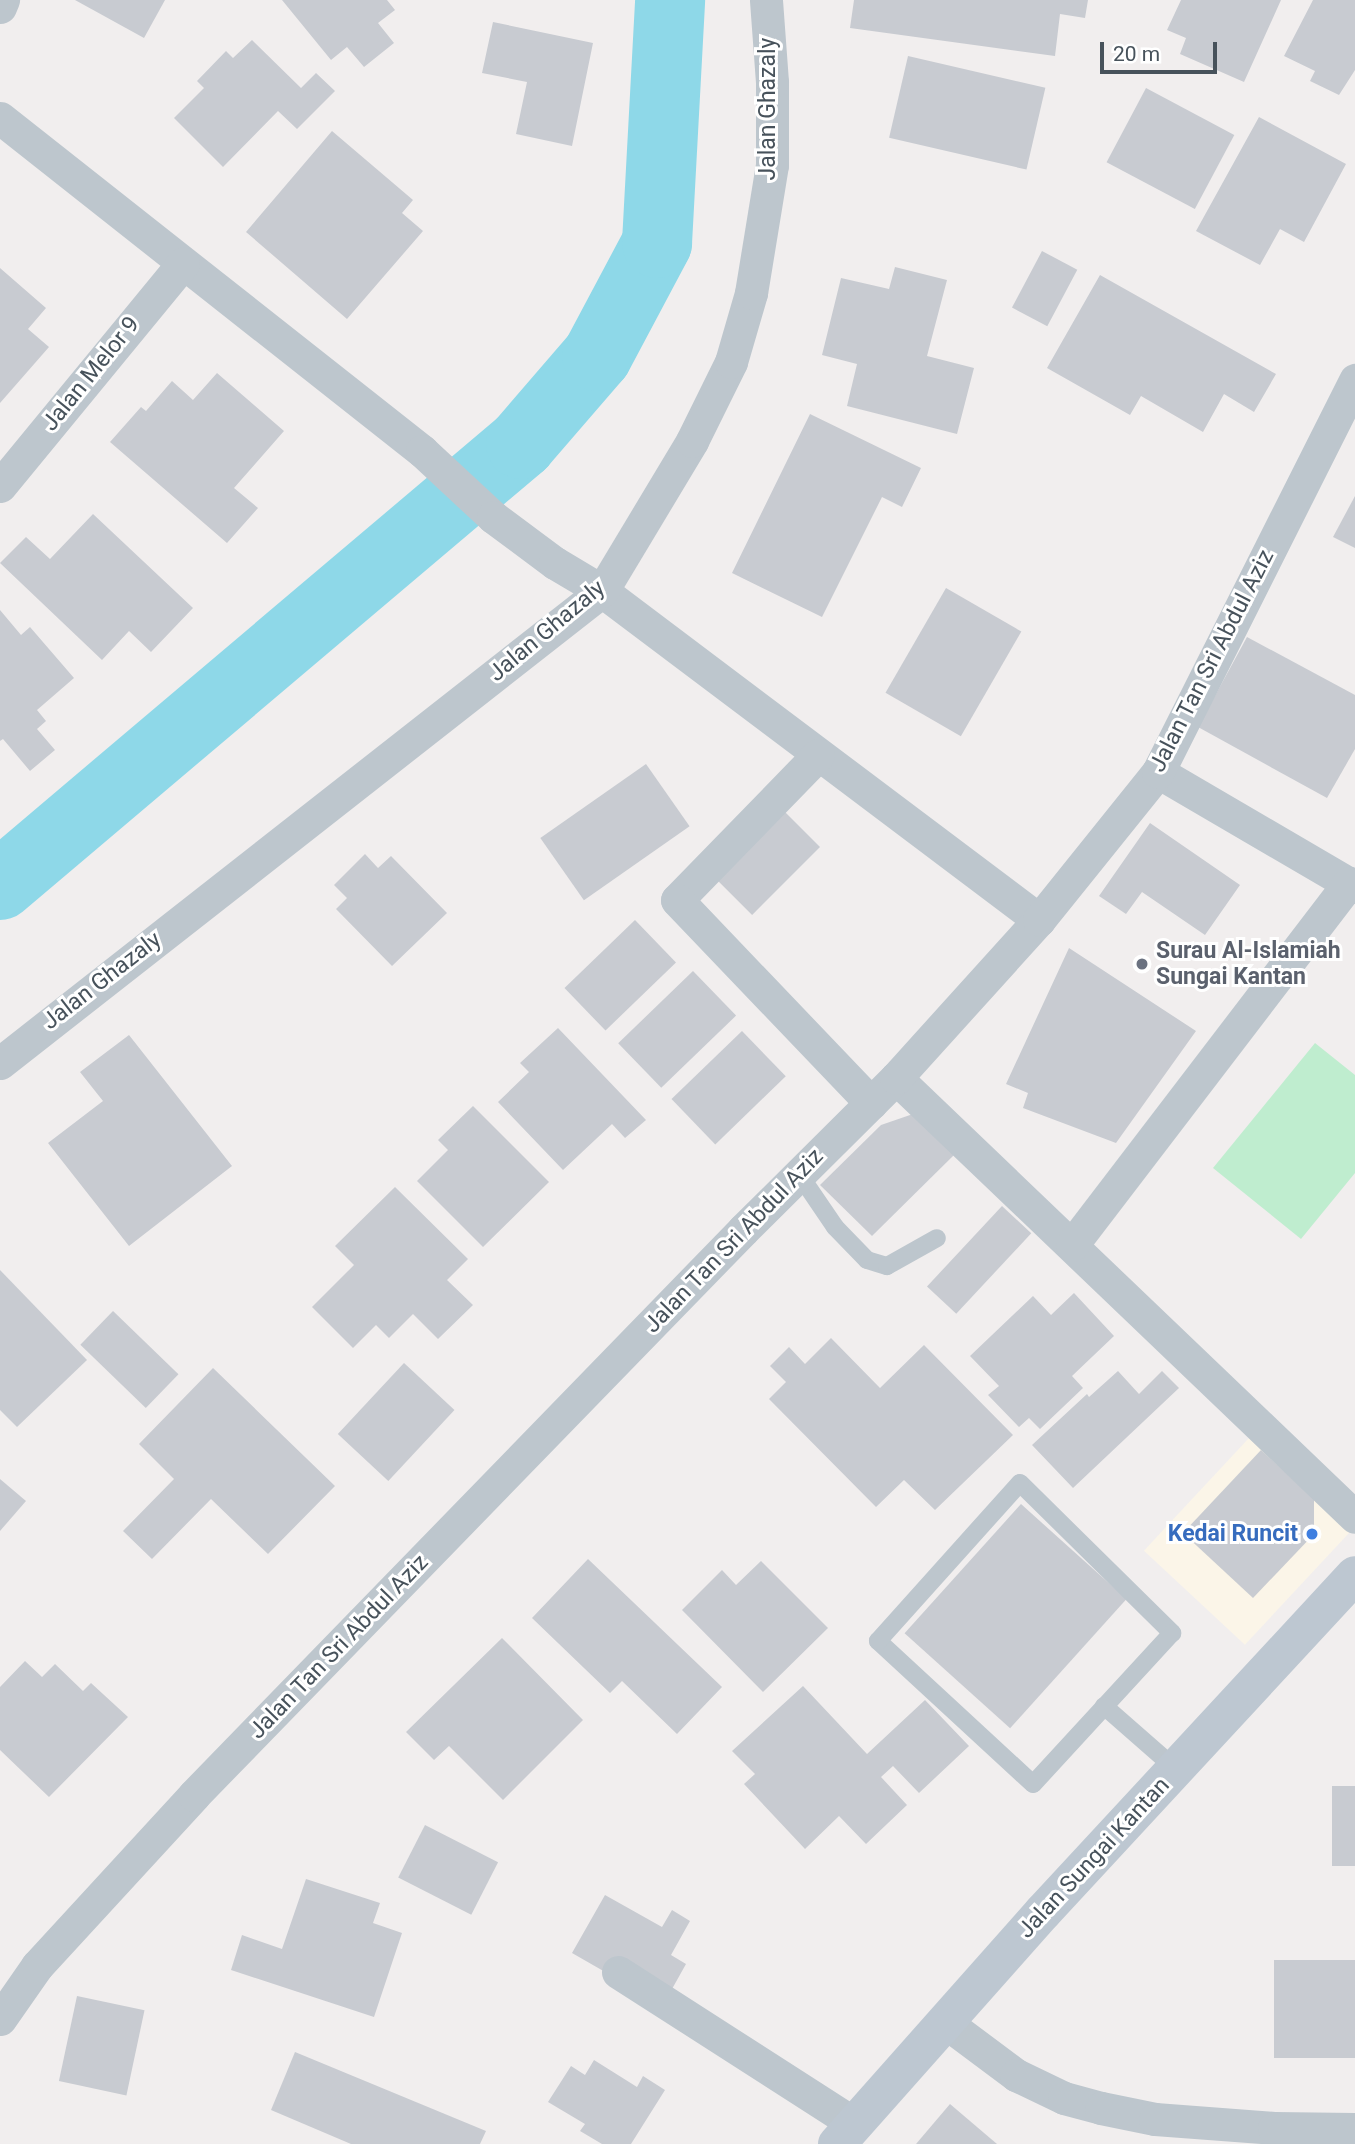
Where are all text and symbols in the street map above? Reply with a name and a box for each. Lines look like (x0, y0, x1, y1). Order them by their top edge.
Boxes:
scale bar (1103, 28, 1220, 72)
street label: Jalan Ghazaly (754, 38, 782, 180)
text: 20 m (1113, 42, 1160, 66)
street label: Jalan Melor 9 (36, 311, 146, 437)
street label: Jalan Tan Sri Abdul Aziz (1144, 545, 1280, 777)
street label: Jalan Ghazaly (483, 574, 611, 688)
street label: Jalan Ghazaly (37, 926, 167, 1036)
place label: Surau Al-Islamiah Sungai Kantan (1156, 937, 1341, 991)
marker: Surau Al-Islamiah Sungai Kantan (1134, 956, 1150, 972)
street label: Jalan Tan Sri Abdul Aziz (639, 1143, 829, 1339)
place label: Kedai Runcit (1168, 1520, 1298, 1548)
marker: Kedai Runcit (1304, 1526, 1320, 1542)
street label: Jalan Tan Sri Abdul Aziz (244, 1549, 434, 1745)
street label: Jalan Sungai Kantan (1012, 1772, 1176, 1944)

